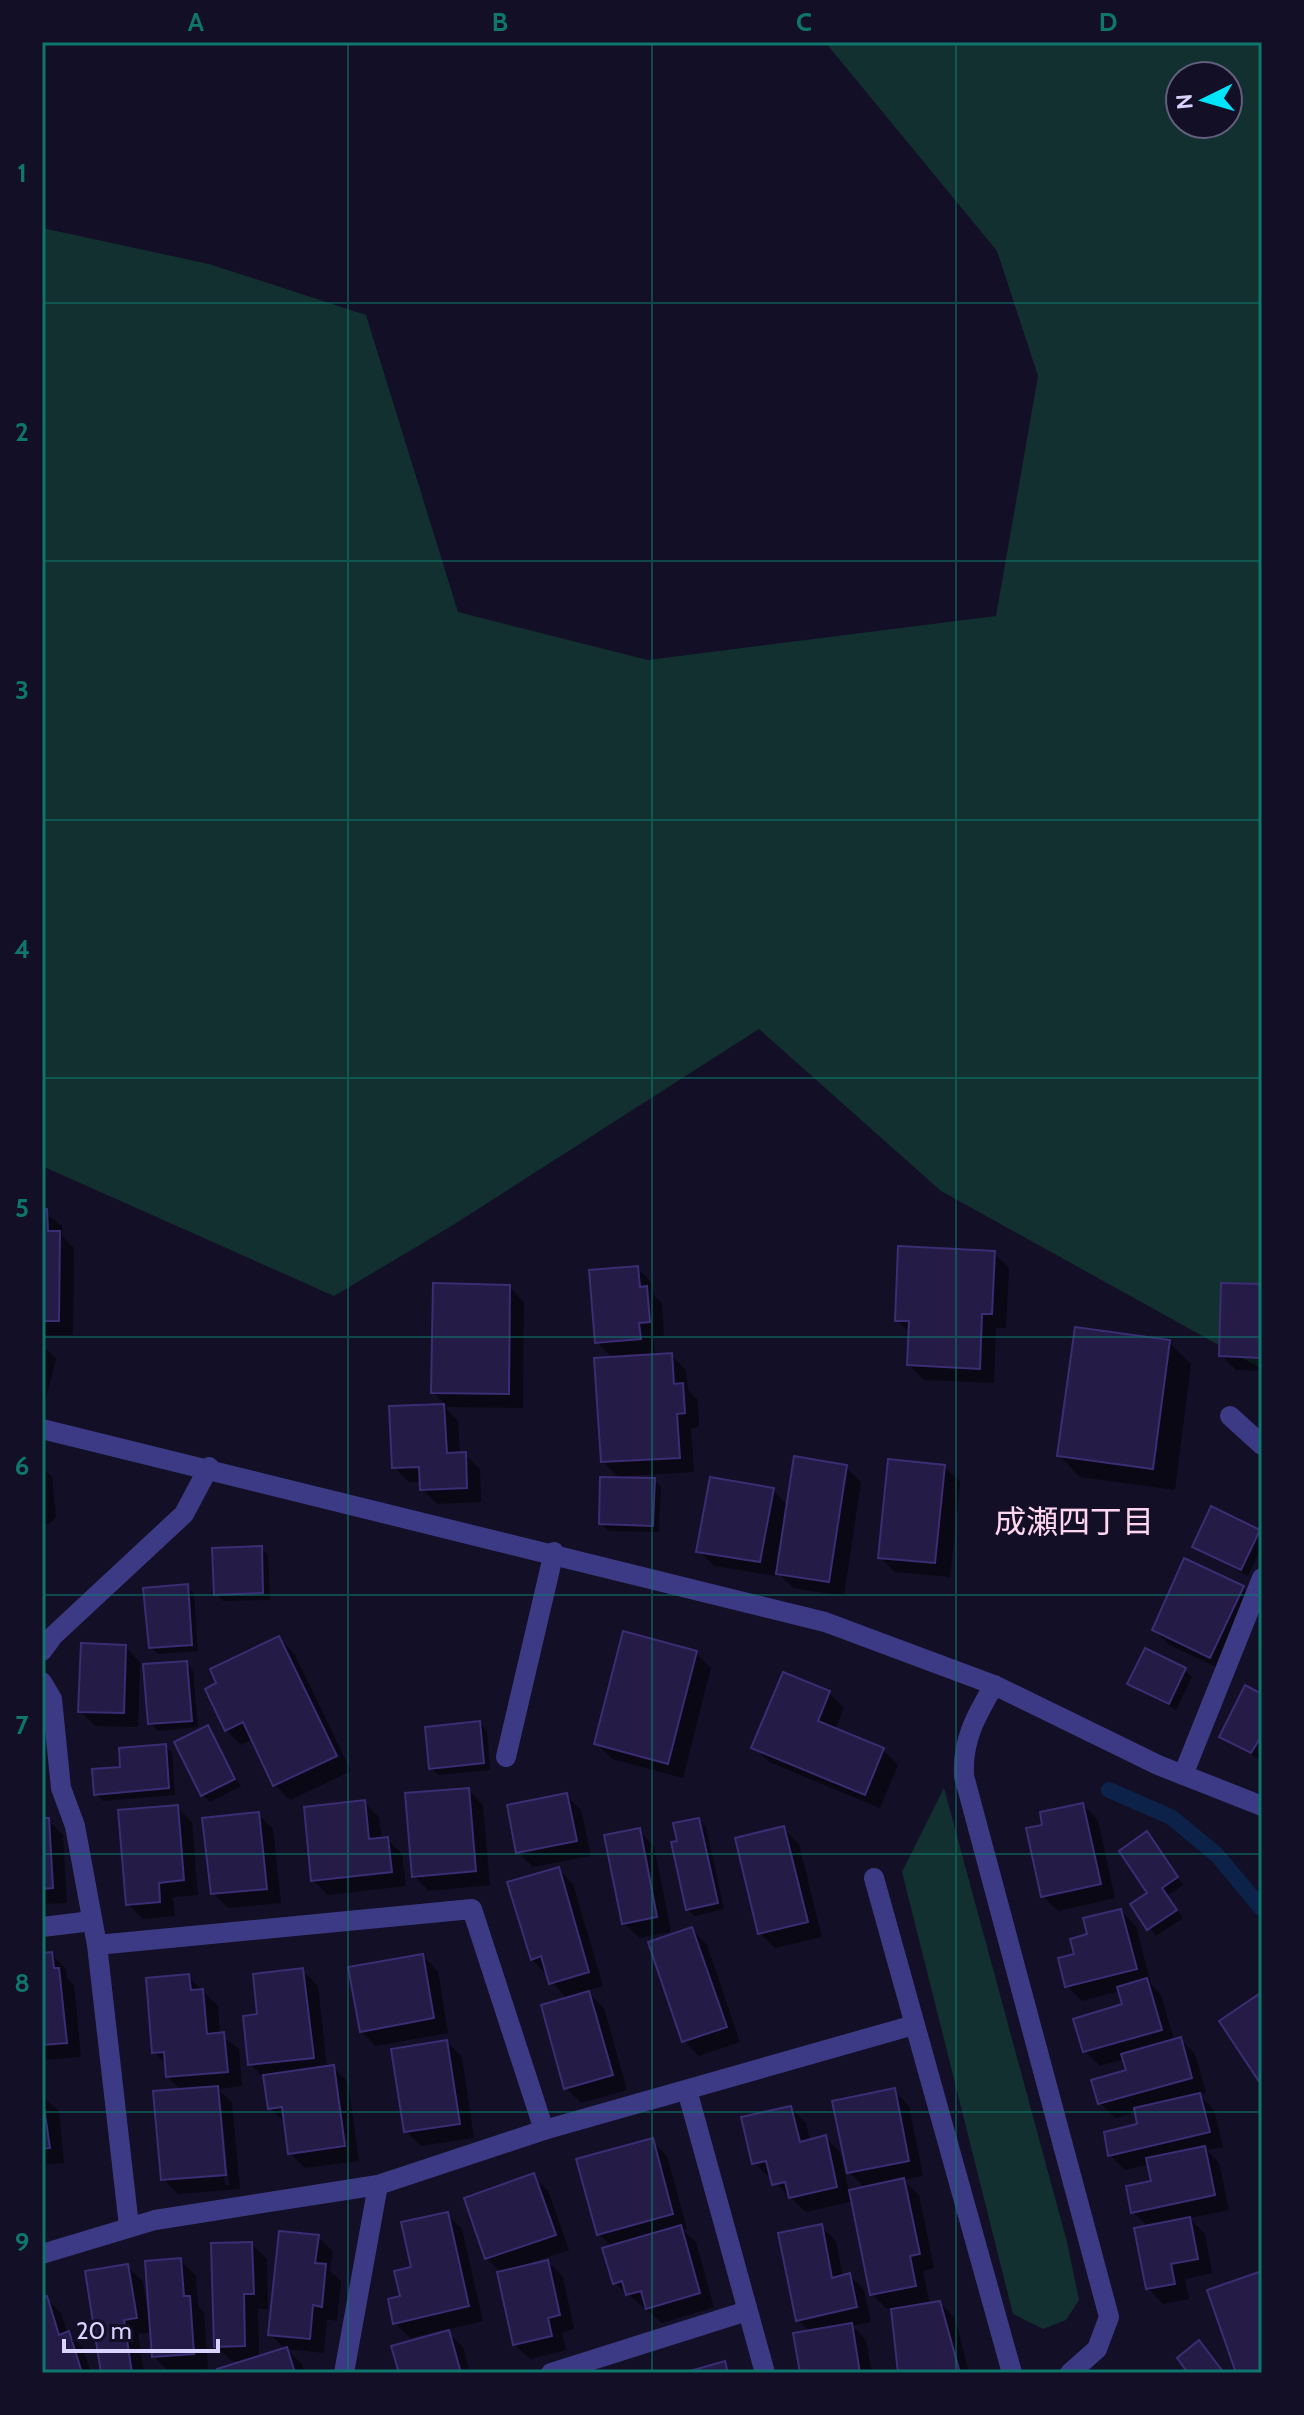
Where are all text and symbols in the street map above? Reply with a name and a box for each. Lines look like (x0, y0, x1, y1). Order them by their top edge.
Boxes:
text: A (188, 6, 205, 38)
text: B (492, 6, 508, 38)
text: C (796, 6, 812, 38)
text: D (1099, 6, 1117, 38)
north arrow (1164, 60, 1244, 140)
text: N (1170, 93, 1199, 111)
text: 1 (17, 157, 27, 189)
text: 2 (15, 416, 29, 448)
text: 3 (15, 674, 29, 706)
text: 4 (14, 933, 30, 965)
text: 5 (15, 1192, 29, 1224)
text: 6 (15, 1450, 29, 1482)
district label: 成瀬四丁目 (994, 1502, 1154, 1541)
text: 7 (15, 1709, 29, 1741)
text: 8 (14, 1967, 30, 1999)
text: 9 (15, 2226, 29, 2258)
scale bar (64, 2303, 218, 2353)
text: 20 m (76, 2316, 132, 2345)

